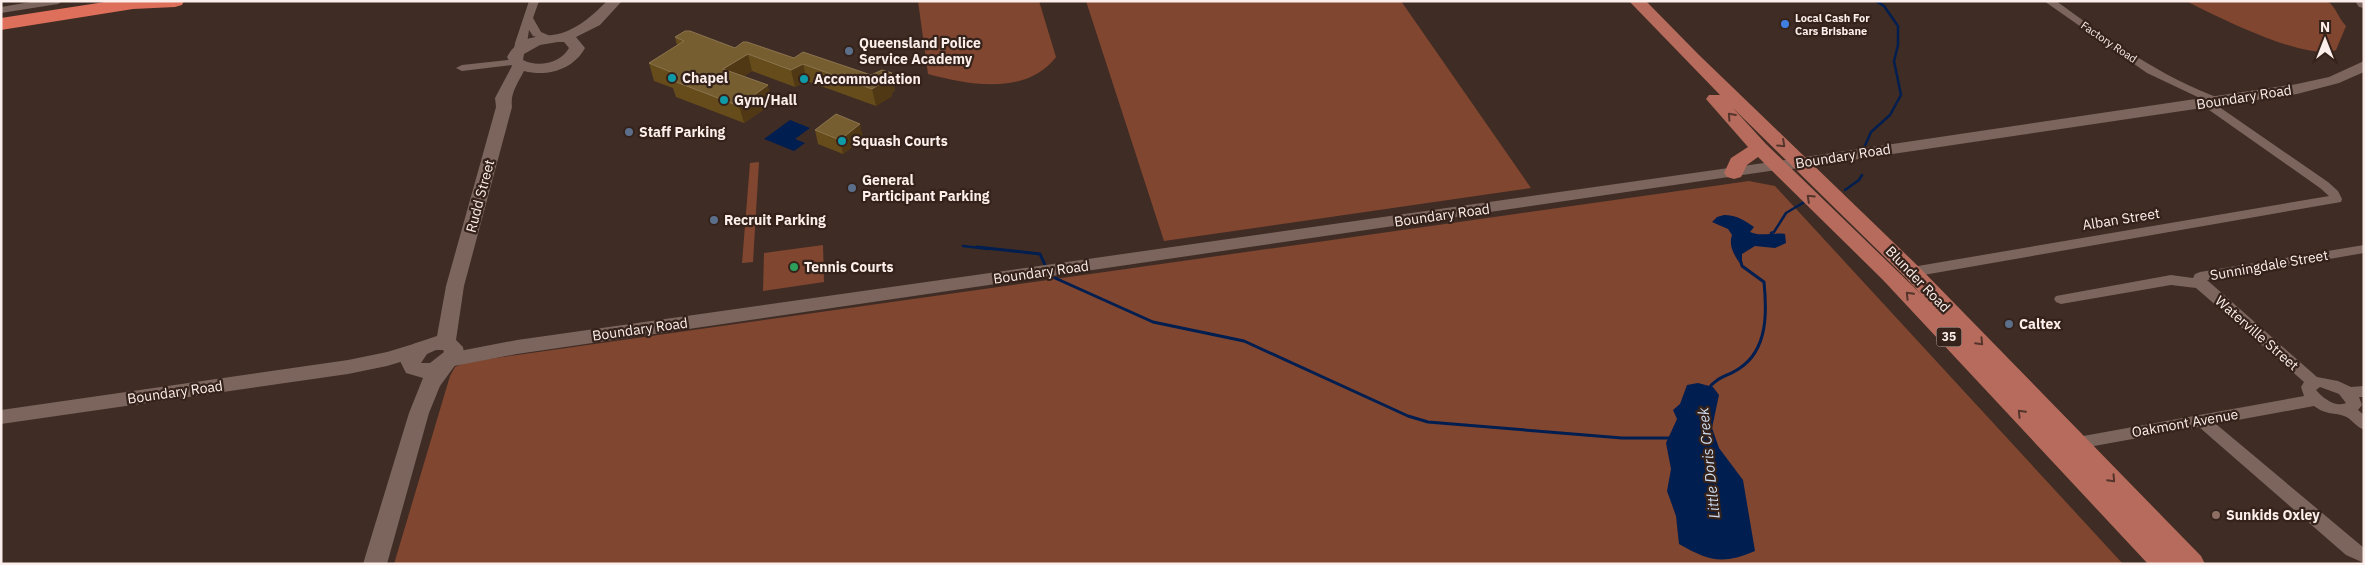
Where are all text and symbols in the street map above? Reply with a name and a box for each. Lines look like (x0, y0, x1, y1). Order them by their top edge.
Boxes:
place label: Local Cash For Cars Brisbane (1795, 11, 1870, 38)
north arrow (2300, 15, 2350, 65)
marker: Local Cash For Cars Brisbane (1779, 18, 1791, 30)
street label: Factory Road (2078, 18, 2140, 66)
text: N (2320, 18, 2330, 36)
place label: Queensland Police Service Academy (859, 34, 981, 68)
marker: Queensland Police Service Academy (843, 45, 855, 57)
place label: Chapel (682, 69, 728, 87)
place label: Accommodation (814, 70, 921, 88)
marker: Chapel (666, 72, 678, 84)
marker: Accommodation (798, 73, 810, 85)
street label: Boundary Road (2195, 81, 2293, 113)
place label: Gym/Hall (734, 91, 797, 109)
marker: Gym/Hall (718, 94, 730, 106)
one-way arrow (1728, 112, 1737, 121)
place label: Staff Parking (639, 123, 725, 141)
marker: Staff Parking (623, 126, 635, 138)
place label: Squash Courts (852, 132, 948, 150)
marker: Squash Courts (836, 135, 848, 147)
one-way arrow (1776, 138, 1785, 147)
street label: Boundary Road (1794, 140, 1892, 172)
street label: Rudd Street (462, 157, 498, 234)
place label: General Participant Parking (862, 171, 990, 205)
marker: General Participant Parking (846, 182, 858, 194)
one-way arrow (1807, 195, 1816, 204)
street label: Boundary Road (1393, 199, 1491, 231)
street label: Alban Street (2081, 204, 2161, 234)
place label: Recruit Parking (724, 211, 826, 229)
marker: Recruit Parking (708, 214, 720, 226)
street label: Blunder Road (1882, 242, 1954, 316)
street label: Sunningdale Street (2209, 246, 2330, 284)
street label: Boundary Road (992, 256, 1090, 288)
place label: Tennis Courts (804, 258, 894, 276)
marker: Tennis Courts (788, 261, 800, 273)
one-way arrow (1906, 291, 1915, 300)
street label: Waterville Street (2211, 292, 2303, 374)
street label: Boundary Road (591, 313, 689, 345)
place label: Caltex (2019, 315, 2061, 333)
marker: Caltex (2003, 318, 2015, 330)
road number: 35 (1936, 328, 1962, 347)
one-way arrow (1975, 337, 1984, 346)
street label: Boundary Road (126, 376, 224, 408)
street label: Oakmont Avenue (2130, 405, 2240, 441)
water label: Little Doris Creek (1693, 406, 1724, 520)
one-way arrow (2018, 409, 2027, 418)
one-way arrow (2106, 473, 2115, 482)
place label: Sunkids Oxley (2226, 506, 2320, 524)
marker: Sunkids Oxley (2210, 509, 2222, 521)

